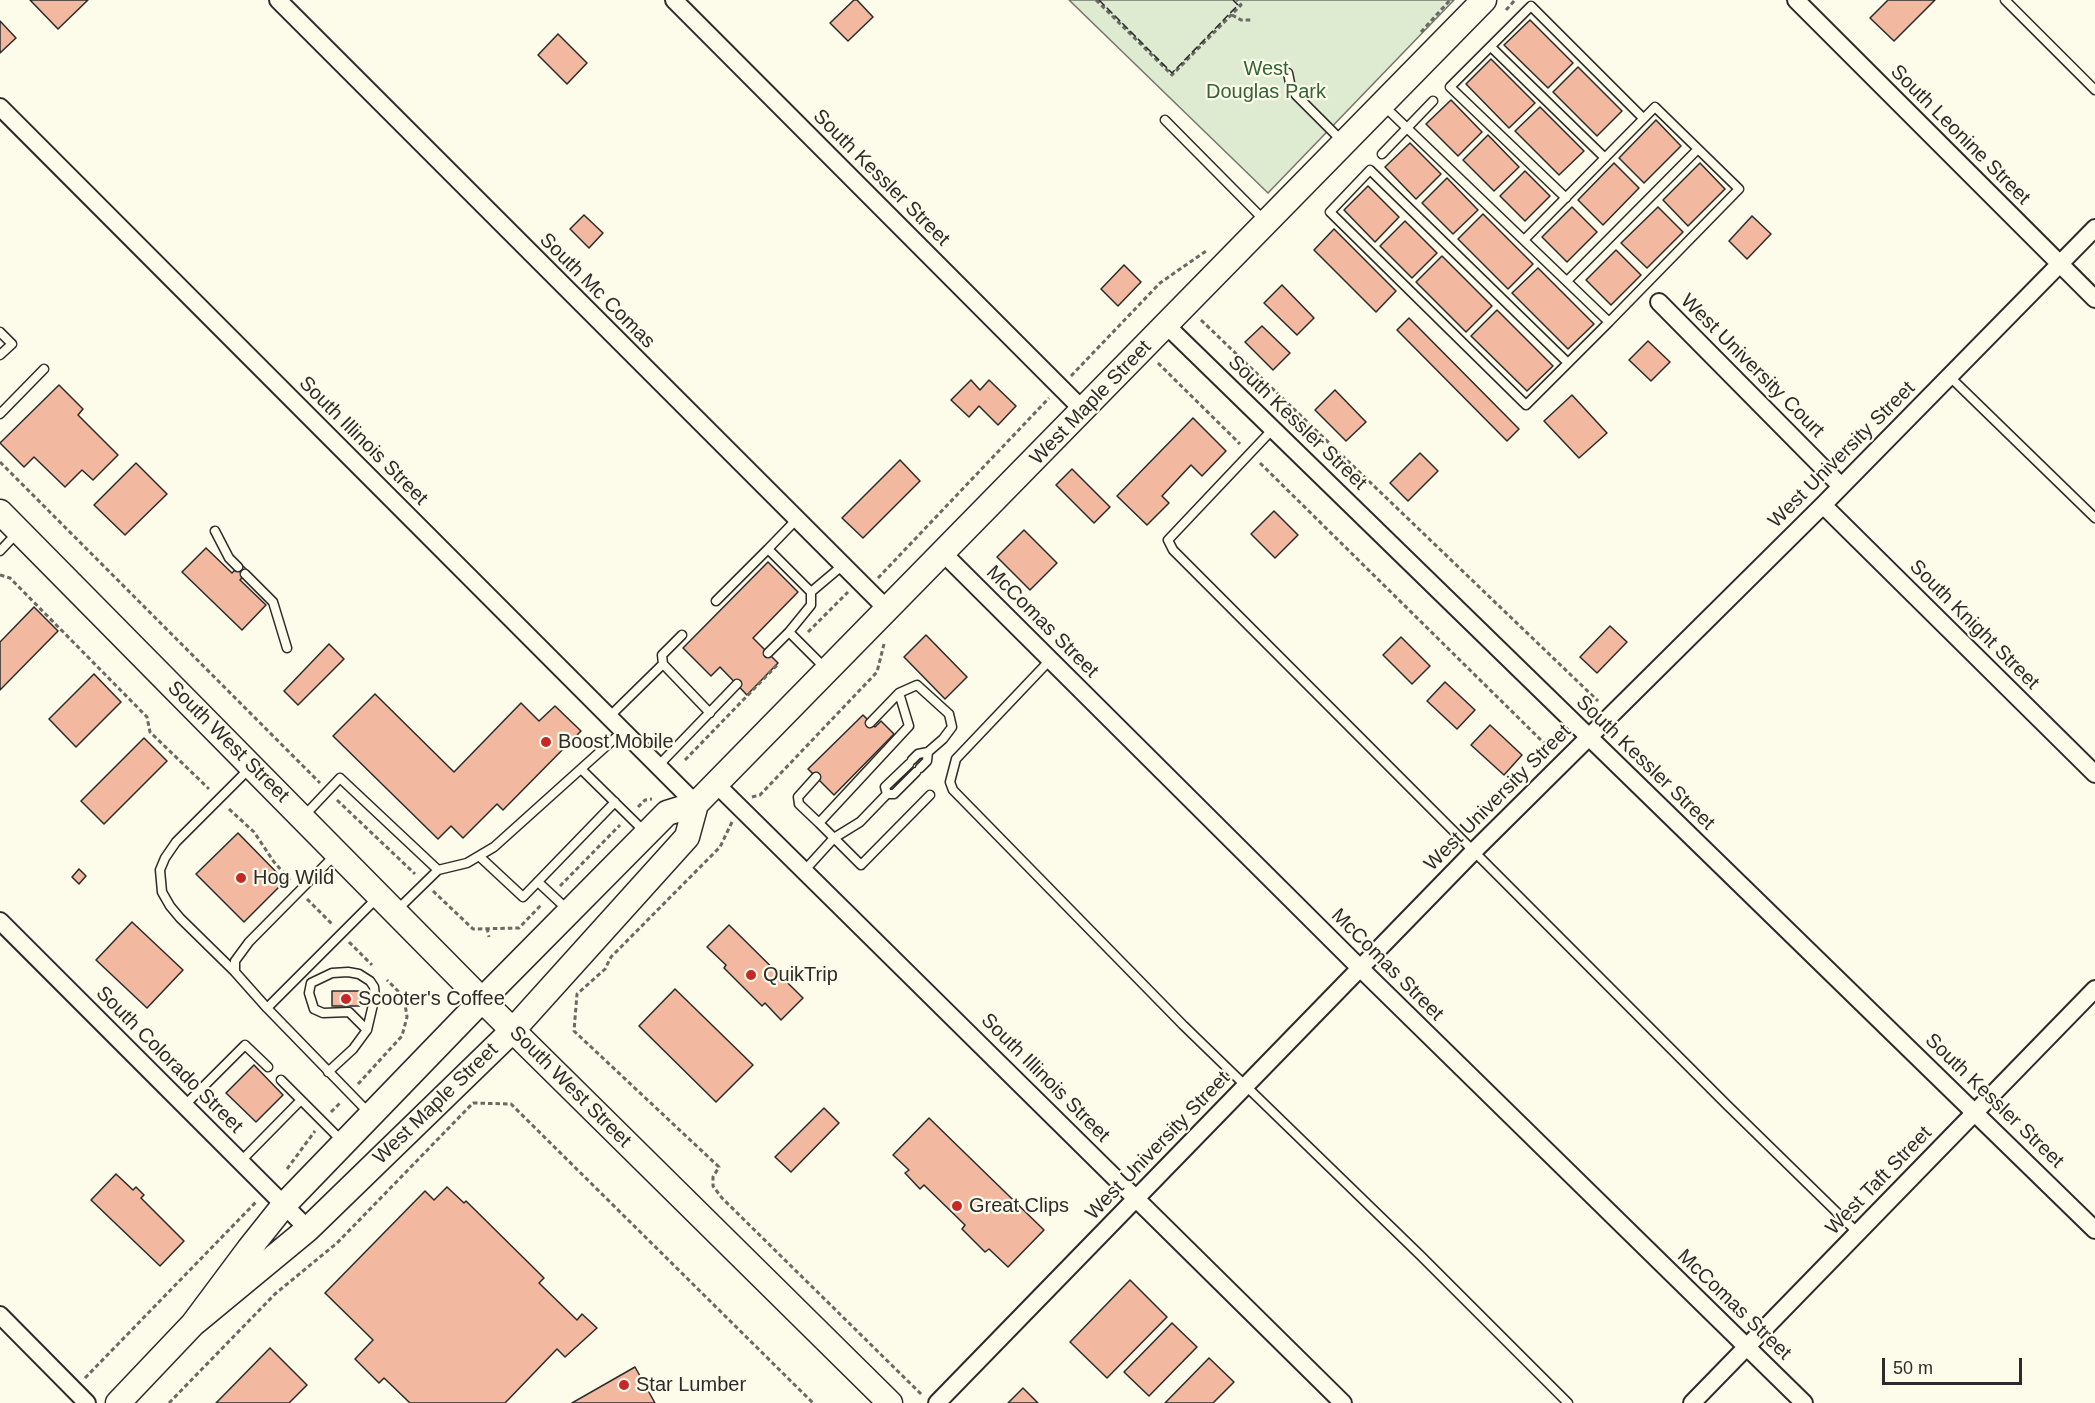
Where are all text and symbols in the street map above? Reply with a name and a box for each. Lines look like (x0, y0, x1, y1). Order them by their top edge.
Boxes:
park label: West Douglas Park (1206, 57, 1326, 104)
street label: South Leonine Street (1885, 60, 2035, 210)
street label: South Kessler Street (808, 105, 954, 251)
street label: South Mc Comas (534, 228, 660, 354)
street label: West University Court (1675, 289, 1829, 443)
street label: West Maple Street (1025, 336, 1157, 470)
street label: South Kessler Street (1223, 351, 1371, 495)
street label: South Illinois Street (294, 372, 432, 510)
street label: West University Street (1764, 377, 1920, 533)
street label: South Knight Street (1904, 555, 2044, 695)
street label: McComas Street (981, 561, 1103, 683)
street label: South West Street (162, 676, 294, 808)
street label: South Kessler Street (1571, 691, 1719, 835)
street label: West University Street (1420, 720, 1576, 876)
place label: Boost Mobile (558, 730, 674, 754)
marker: Boost Mobile (539, 735, 553, 749)
place label: Hog Wild (253, 866, 334, 890)
marker: Hog Wild (234, 871, 248, 885)
street label: McComas Street (1326, 904, 1448, 1026)
place label: QuikTrip (763, 963, 838, 987)
marker: QuikTrip (744, 968, 758, 982)
street label: South Colorado Street (91, 982, 247, 1138)
place label: Scooter's Coffee (358, 987, 505, 1011)
marker: Scooter's Coffee (339, 992, 353, 1006)
street label: South Illinois Street (976, 1009, 1114, 1147)
street label: South West Street (504, 1021, 636, 1153)
street label: South Kessler Street (1920, 1029, 2068, 1173)
street label: West Maple Street (369, 1038, 503, 1170)
street label: West University Street (1081, 1067, 1235, 1225)
street label: West Taft Street (1821, 1122, 1937, 1240)
place label: Great Clips (969, 1194, 1069, 1218)
marker: Great Clips (950, 1199, 964, 1213)
street label: McComas Street (1672, 1245, 1796, 1365)
scale bar (1885, 1346, 2024, 1384)
text: 50 m (1893, 1358, 1933, 1378)
place label: Star Lumber (636, 1373, 746, 1397)
marker: Star Lumber (617, 1378, 631, 1392)

